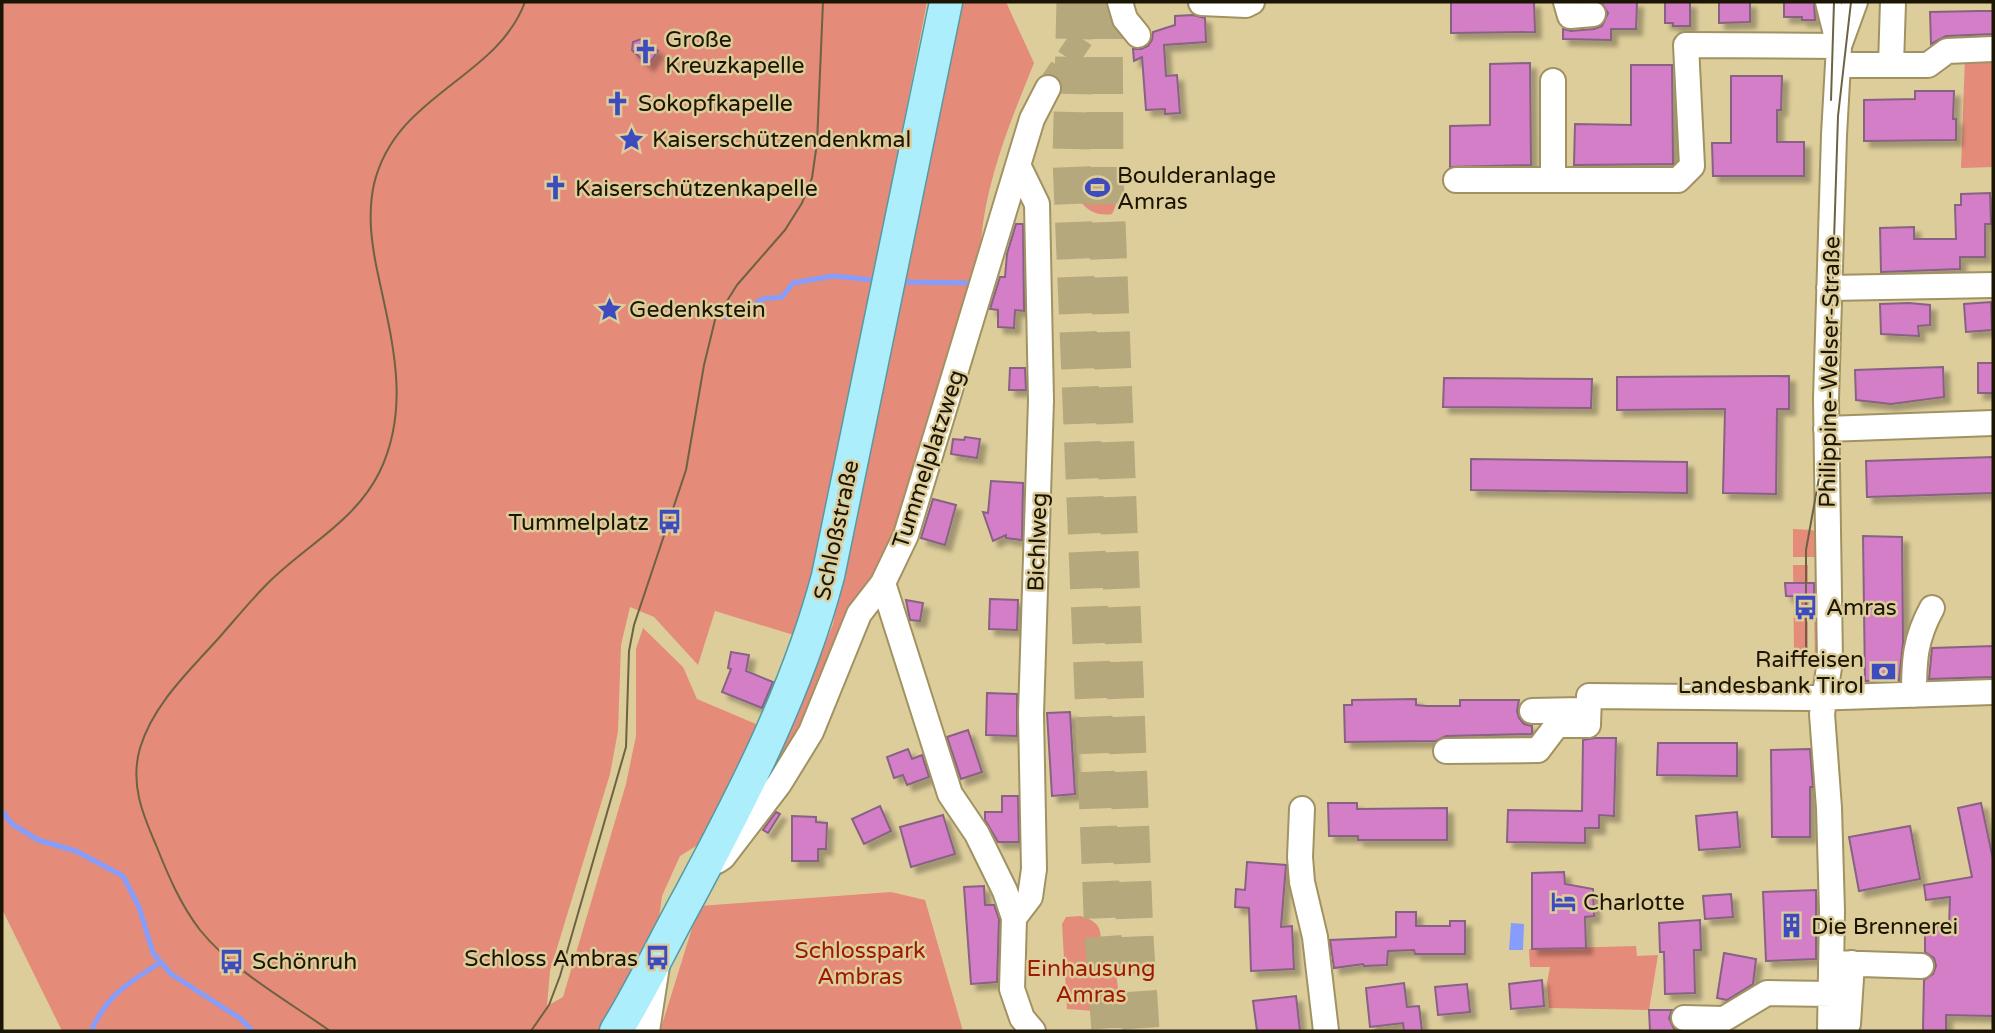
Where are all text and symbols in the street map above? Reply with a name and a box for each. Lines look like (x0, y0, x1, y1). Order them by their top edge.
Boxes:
place label: Große Kreuzkapelle (665, 26, 805, 80)
church icon: Große Kreuzkapelle (631, 38, 659, 66)
church icon: Sokopfkapelle (604, 89, 632, 117)
place label: Sokopfkapelle (638, 90, 793, 118)
place icon: Kaiserschützendenkmal (618, 125, 646, 153)
place label: Kaiserschützendenkmal (652, 126, 911, 154)
place label: Boulderanlage Amras (1117, 162, 1276, 216)
church icon: Kaiserschützenkapelle (541, 174, 569, 202)
sports icon: Boulderanlage Amras (1083, 174, 1111, 202)
place label: Kaiserschützenkapelle (575, 175, 818, 203)
street label: Philippine-Welser-Straße (1814, 236, 1846, 508)
place icon: Gedenkstein (595, 295, 623, 323)
place label: Gedenkstein (629, 296, 766, 324)
street label: Tummelplatzweg (887, 366, 971, 552)
street label: Schloßstraße (808, 458, 865, 603)
street label: Bichlweg (1022, 492, 1054, 592)
bus stop icon: Tummelplatz (655, 508, 683, 536)
place label: Tummelplatz (508, 509, 649, 537)
bus stop icon: Amras (1792, 593, 1820, 621)
place label: Amras (1826, 594, 1897, 622)
place label: Raiffeisen Landesbank Tirol (1678, 646, 1864, 700)
bank icon: Raiffeisen Landesbank Tirol (1870, 658, 1898, 686)
hotel icon: Charlotte (1549, 888, 1577, 916)
place label: Charlotte (1583, 889, 1685, 917)
building icon: Die Brennerei (1777, 912, 1805, 940)
place label: Die Brennerei (1811, 913, 1958, 941)
park label: Schlosspark Ambras (794, 937, 926, 991)
bus stop icon: Schloss Ambras (644, 944, 672, 972)
place label: Schloss Ambras (464, 945, 638, 973)
bus stop icon: Schönruh (218, 947, 246, 975)
place label: Schönruh (252, 948, 357, 976)
park label: Einhausung Amras (1027, 955, 1155, 1009)

